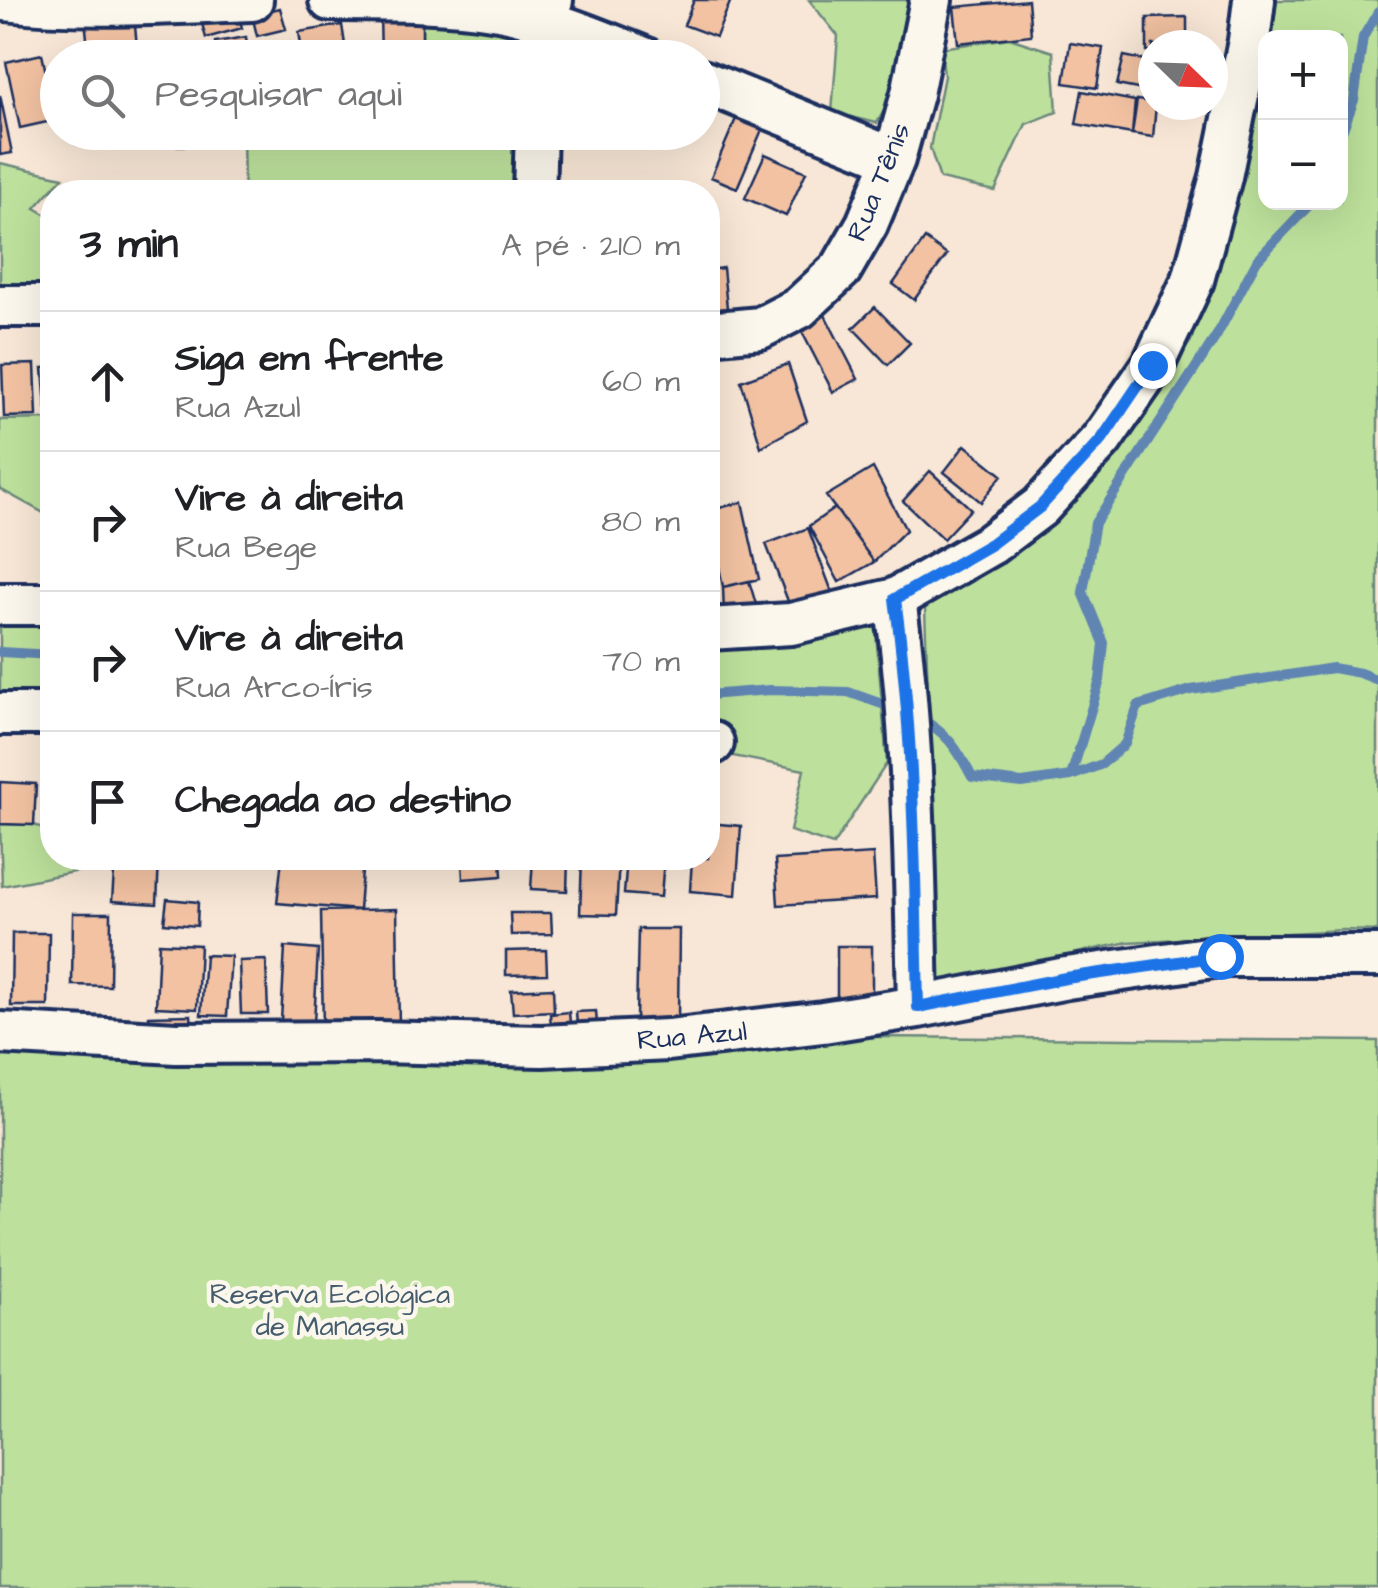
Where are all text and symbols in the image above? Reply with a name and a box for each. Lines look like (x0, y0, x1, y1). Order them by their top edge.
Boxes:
north arrow (1138, 30, 1228, 120)
map controls (1258, 30, 1348, 210)
button: + (1258, 30, 1348, 120)
search box (40, 40, 720, 150)
icon: search (75, 68, 130, 123)
text: Pesquisar aqui (155, 69, 402, 121)
street label: Rua Tênis (838, 117, 920, 247)
button: − (1258, 120, 1348, 210)
text: 3 min (80, 216, 178, 274)
text: A pé · 210 m (501, 223, 680, 268)
text: Siga em frente (175, 333, 444, 385)
route end (1130, 343, 1176, 389)
icon: ahead (80, 354, 135, 409)
text: 60 m (602, 359, 680, 404)
text: Rua Azul (175, 385, 301, 430)
text: Vire à direita (175, 473, 403, 525)
icon: right (80, 494, 135, 549)
text: 80 m (601, 499, 680, 544)
text: Rua Bege (175, 525, 317, 570)
text: Vire à direita (175, 613, 403, 665)
icon: right (80, 634, 135, 689)
text: 70 m (602, 639, 680, 684)
text: Rua Arco-Íris (175, 665, 373, 710)
icon: arrive (80, 774, 135, 829)
text: Chegada ao destino (175, 775, 511, 827)
route start (1198, 934, 1244, 980)
street label: Rua Azul (635, 1012, 749, 1060)
park label: Reserva Ecológica de Manassu (210, 1275, 450, 1346)

